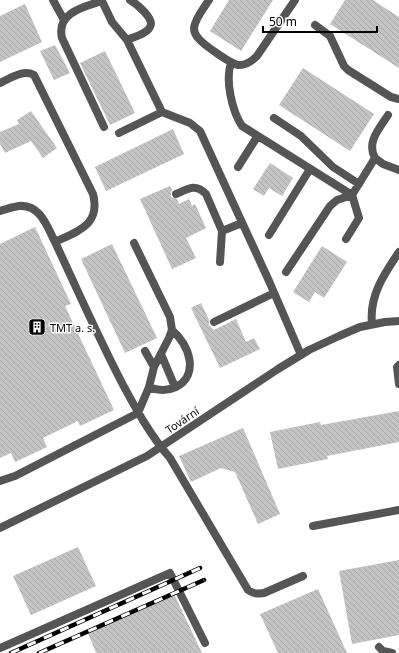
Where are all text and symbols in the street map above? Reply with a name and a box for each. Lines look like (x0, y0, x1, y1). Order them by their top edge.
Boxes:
scale bar (263, 8, 377, 34)
text: 50 m (269, 13, 297, 30)
building icon: TMT a. s. (27, 317, 47, 337)
place label: TMT a. s. (50, 320, 95, 335)
street label: Tovární (162, 403, 203, 437)

